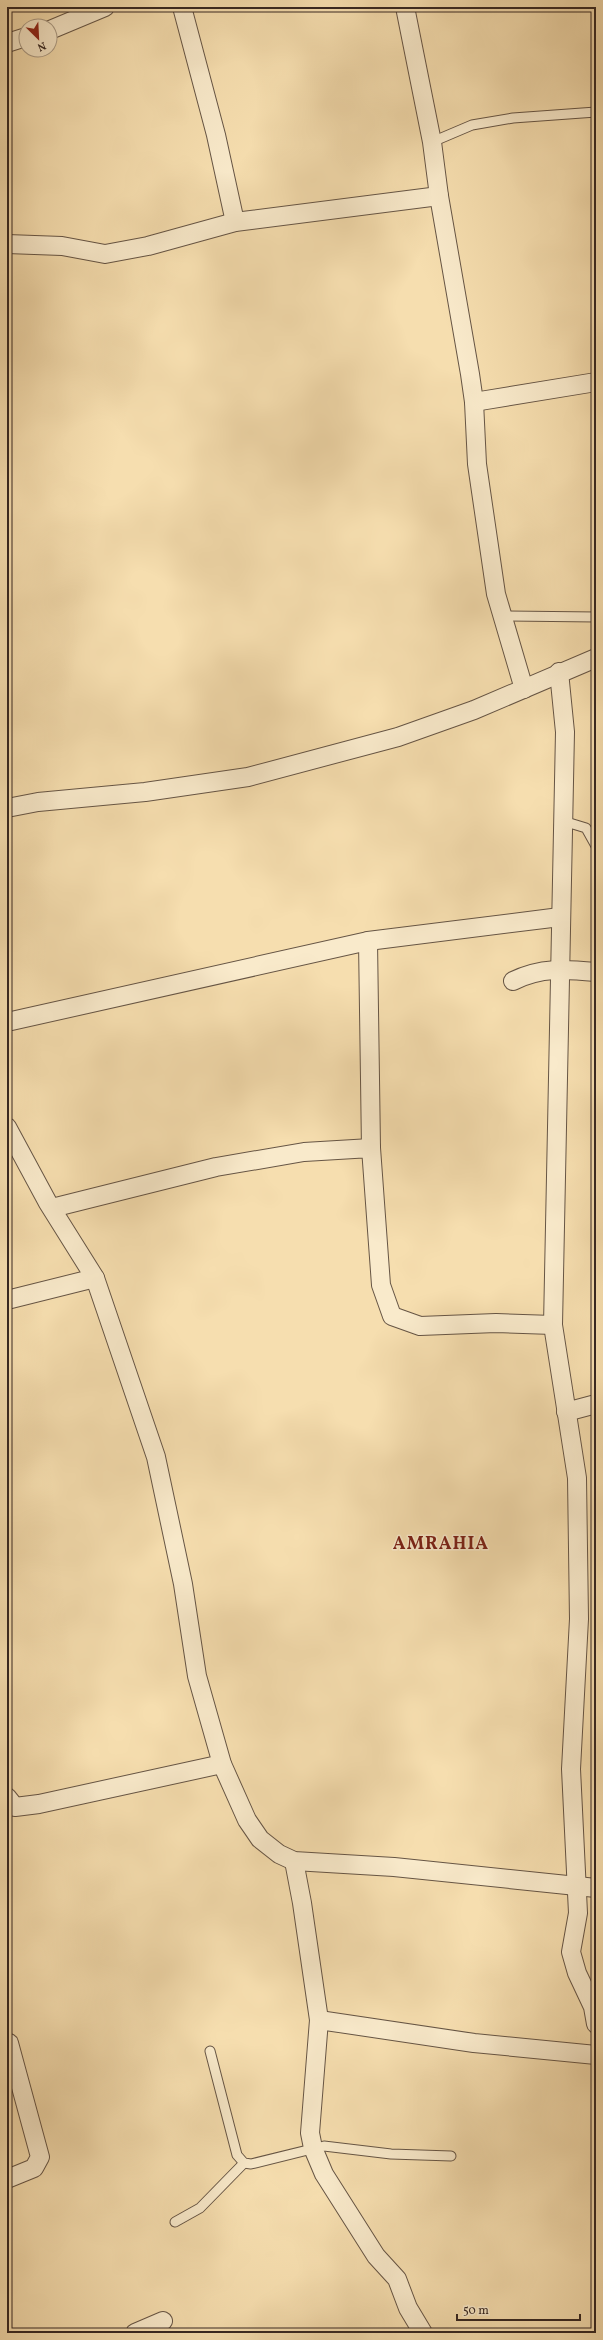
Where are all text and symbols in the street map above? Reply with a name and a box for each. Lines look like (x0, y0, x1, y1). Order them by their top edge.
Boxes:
north arrow (18, 18, 58, 58)
text: N (35, 37, 48, 54)
district label: AMRAHIA (393, 1532, 489, 1557)
scale bar (457, 2296, 580, 2322)
text: 50 m (463, 2303, 489, 2319)

